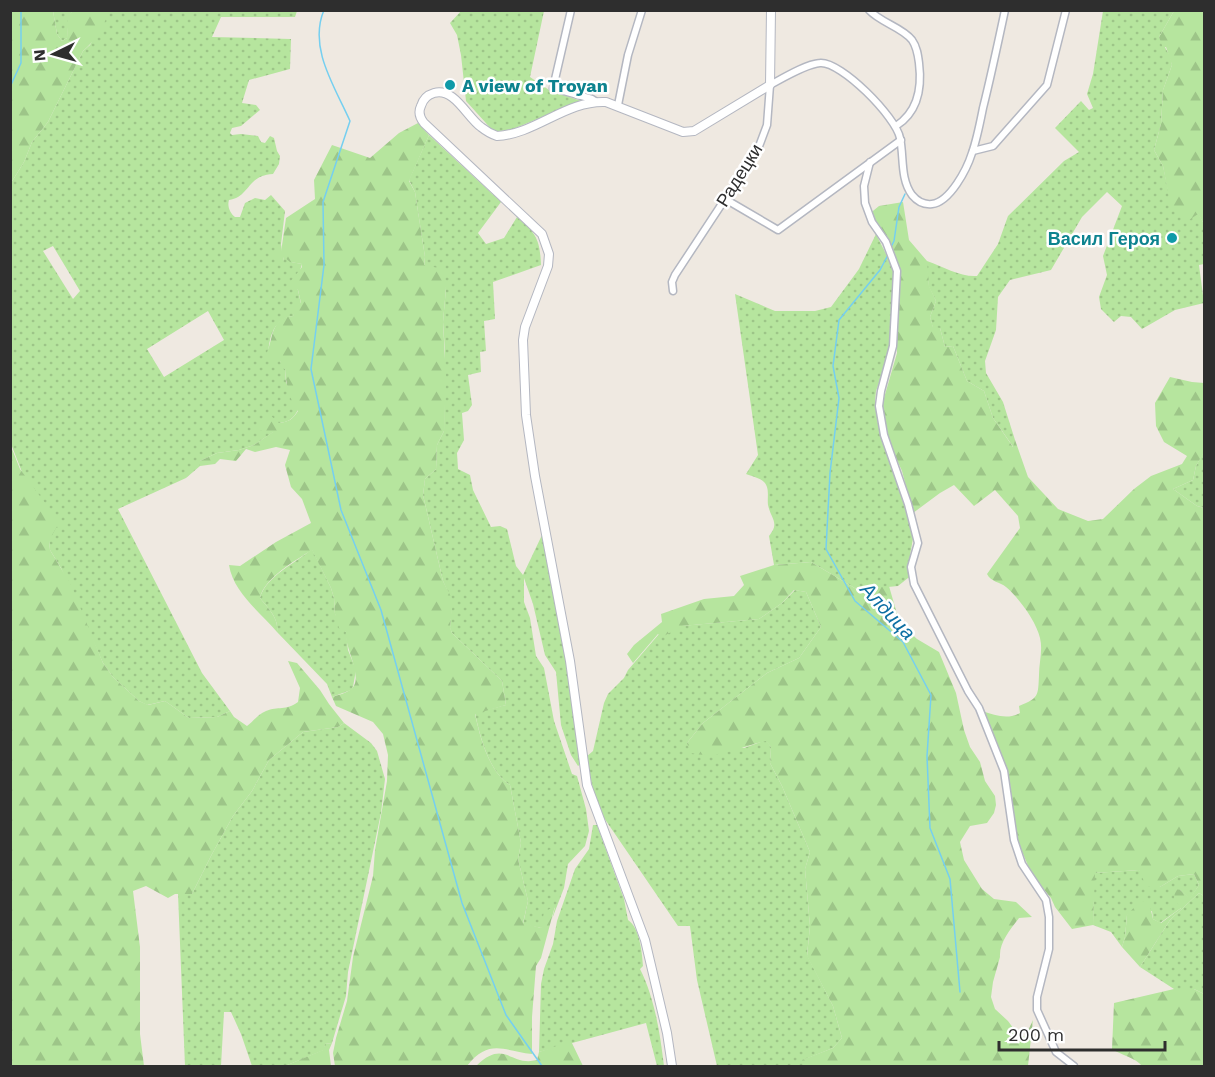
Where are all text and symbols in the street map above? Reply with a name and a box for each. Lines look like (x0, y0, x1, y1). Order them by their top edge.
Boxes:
north arrow (24, 24, 84, 84)
text: N (30, 49, 50, 62)
place label: A view of Troyan (462, 75, 608, 96)
marker: A view of Troyan (443, 78, 457, 92)
street label: Радецки (712, 140, 766, 210)
place label: Васил Героя (1048, 228, 1160, 249)
marker: Васил Героя (1165, 231, 1179, 245)
water label: Алдица (855, 577, 921, 645)
scale bar (999, 1014, 1166, 1052)
text: 200 m (1008, 1024, 1064, 1045)

